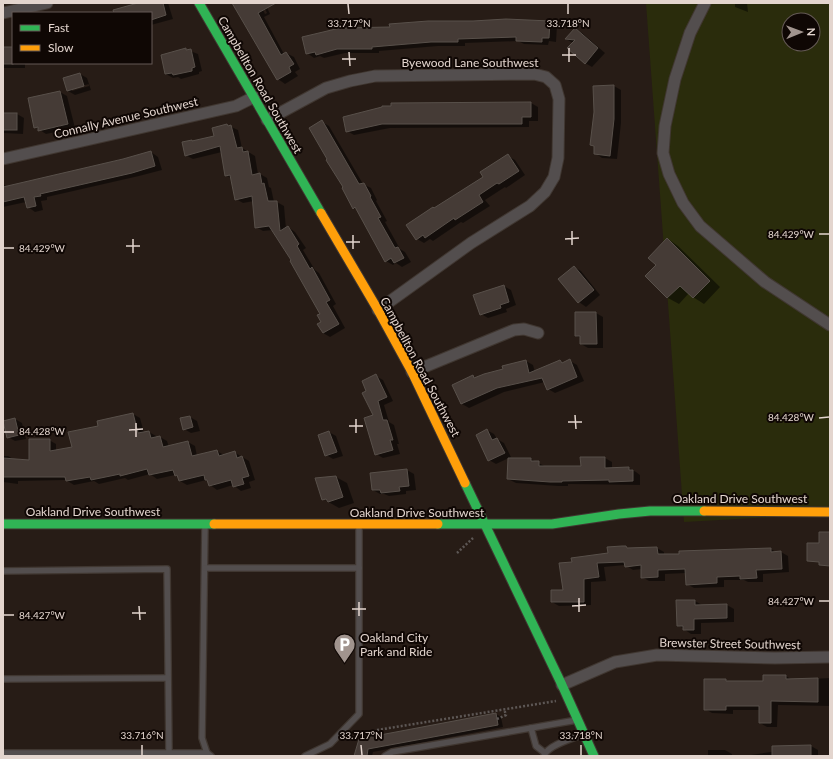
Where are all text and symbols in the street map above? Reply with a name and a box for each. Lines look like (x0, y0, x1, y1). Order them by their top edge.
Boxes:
legend (12, 12, 152, 64)
north arrow (781, 12, 821, 52)
street label: Campbellton Road Southwest (215, 13, 306, 157)
text: 33.717°N (327, 17, 371, 29)
text: 33.718°N (546, 17, 590, 29)
text: Fast (48, 20, 70, 35)
text: N (805, 27, 818, 36)
text: Slow (48, 40, 74, 55)
street label: Byewood Lane Southwest (402, 55, 539, 70)
street label: Connally Avenue Southwest (52, 93, 200, 141)
text: 84.429°W (768, 228, 815, 240)
text: 84.429°W (19, 242, 66, 254)
street label: Campbellton Road Southwest (377, 294, 464, 440)
text: 84.428°W (768, 411, 815, 423)
text: 84.428°W (19, 425, 66, 437)
street label: Oakland Drive Southwest (673, 491, 808, 506)
street label: Oakland Drive Southwest (26, 504, 161, 519)
street label: Oakland Drive Southwest (350, 505, 485, 520)
text: 84.427°W (768, 595, 815, 607)
text: 84.427°W (19, 609, 66, 621)
place label: Oakland City Park and Ride (360, 630, 432, 659)
parking icon: Oakland City Park and Ride (331, 632, 357, 665)
street label: Brewster Street Southwest (659, 635, 801, 652)
text: 33.716°N (120, 729, 164, 741)
text: 33.717°N (339, 729, 383, 741)
text: 33.718°N (559, 729, 603, 741)

